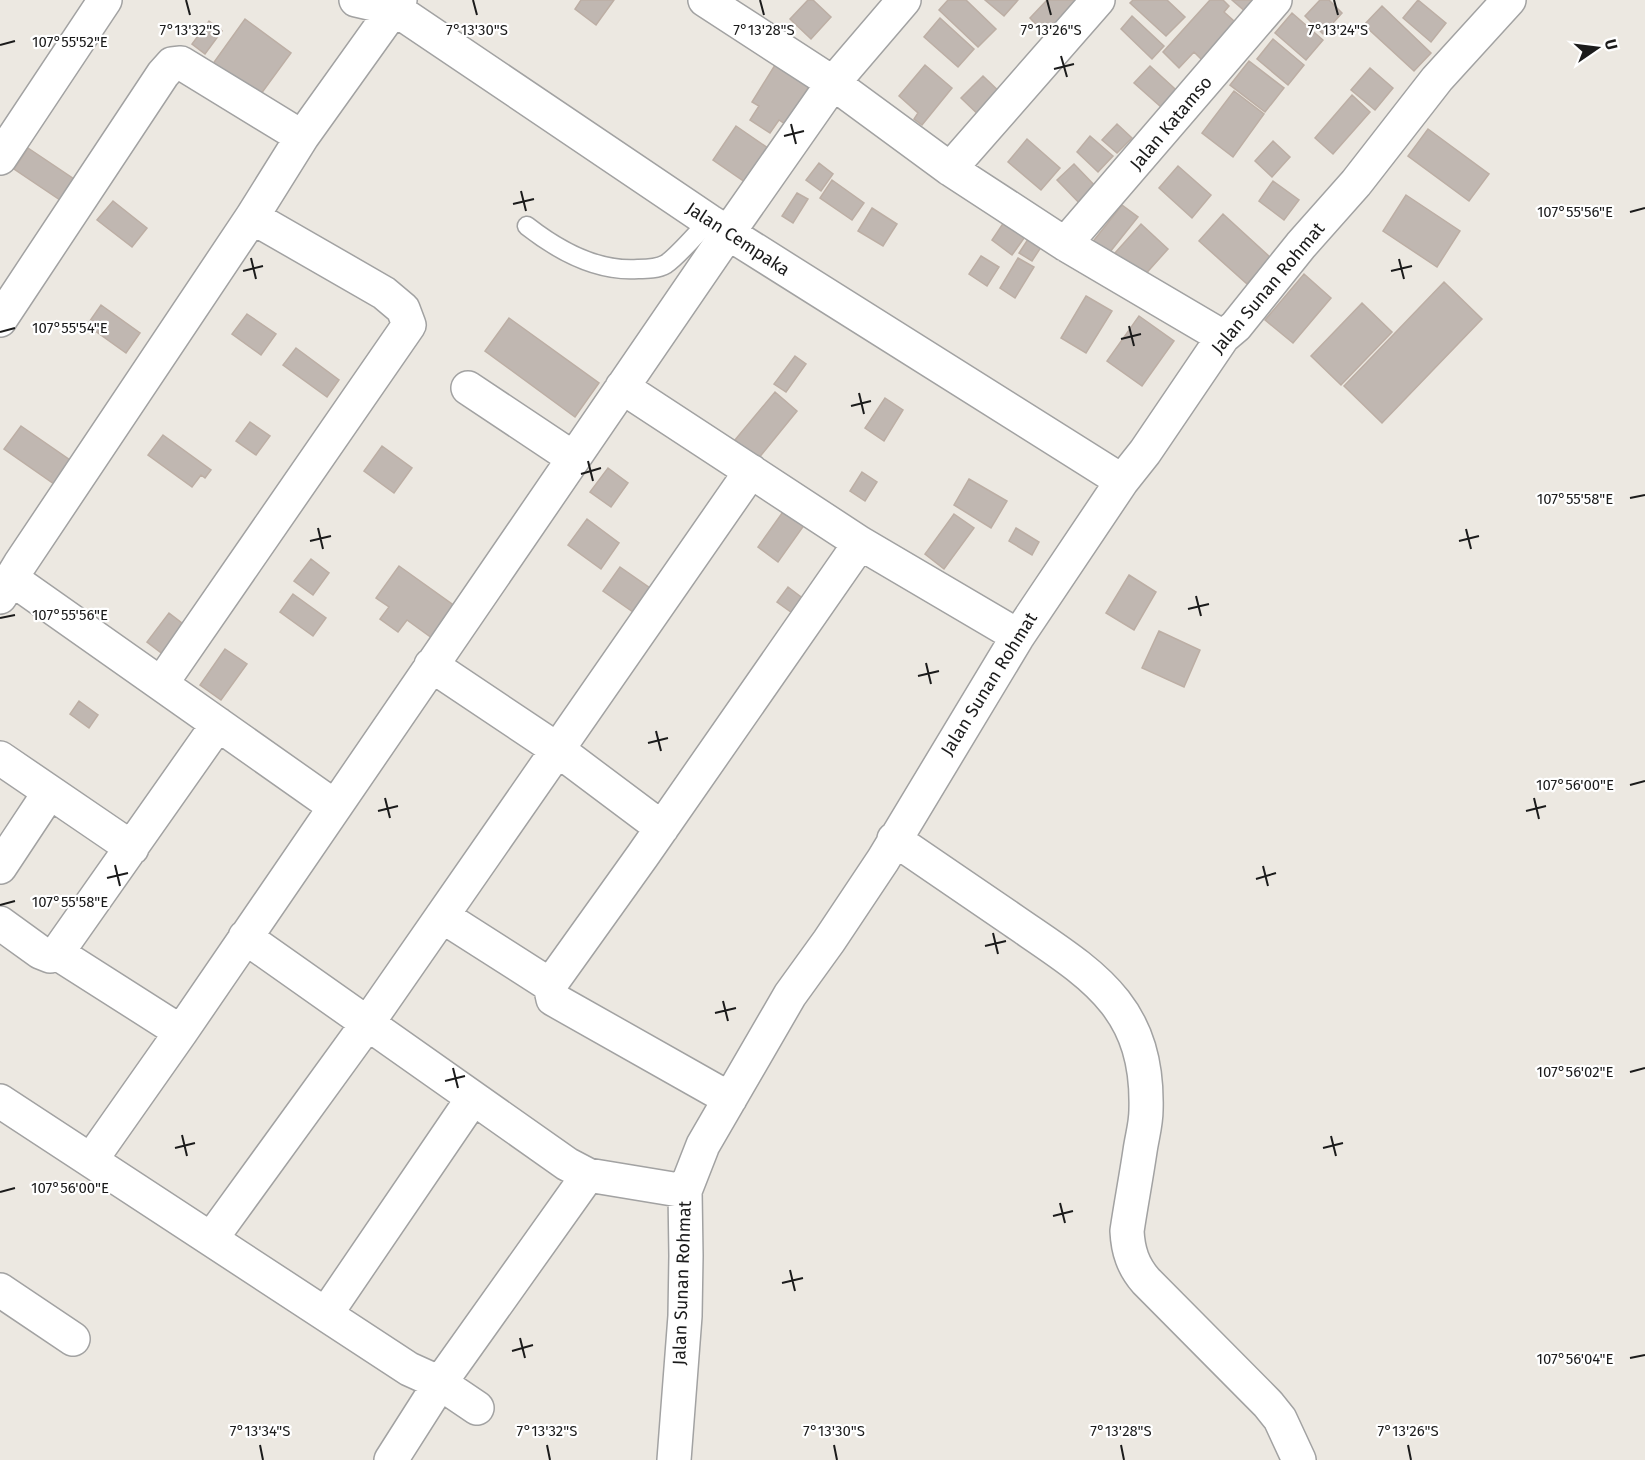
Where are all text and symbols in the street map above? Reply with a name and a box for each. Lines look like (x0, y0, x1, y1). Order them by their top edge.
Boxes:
north arrow (1567, 18, 1627, 78)
text: 7°13'32"S (160, 21, 220, 39)
text: 7°13'30"S (446, 21, 508, 39)
text: 7°13'28"S (733, 21, 795, 39)
text: 7°13'26"S (1020, 21, 1082, 39)
text: 7°13'24"S (1308, 21, 1368, 39)
text: 107°55'52"E (32, 33, 108, 51)
text: U (1601, 37, 1622, 52)
street label: Jalan Katamso (1125, 71, 1217, 175)
street label: Jalan Cempaka (682, 197, 794, 281)
text: 107°55'56"E (1537, 203, 1613, 221)
street label: Jalan Sunan Rohmat (1207, 217, 1330, 358)
text: 107°55'54"E (32, 319, 108, 337)
text: 107°55'58"E (1537, 490, 1613, 508)
text: 107°55'56"E (32, 606, 108, 624)
street label: Jalan Sunan Rohmat (936, 608, 1042, 760)
text: 107°56'00"E (1536, 776, 1614, 794)
text: 107°55'58"E (32, 893, 108, 911)
text: 107°56'02"E (1536, 1063, 1614, 1081)
text: 107°56'00"E (31, 1179, 109, 1197)
street label: Jalan Sunan Rohmat (668, 1200, 696, 1366)
text: 107°56'04"E (1536, 1350, 1614, 1368)
text: 7°13'34"S (230, 1422, 290, 1440)
text: 7°13'32"S (517, 1422, 577, 1440)
text: 7°13'30"S (803, 1422, 865, 1440)
text: 7°13'28"S (1090, 1422, 1152, 1440)
text: 7°13'26"S (1377, 1422, 1439, 1440)

